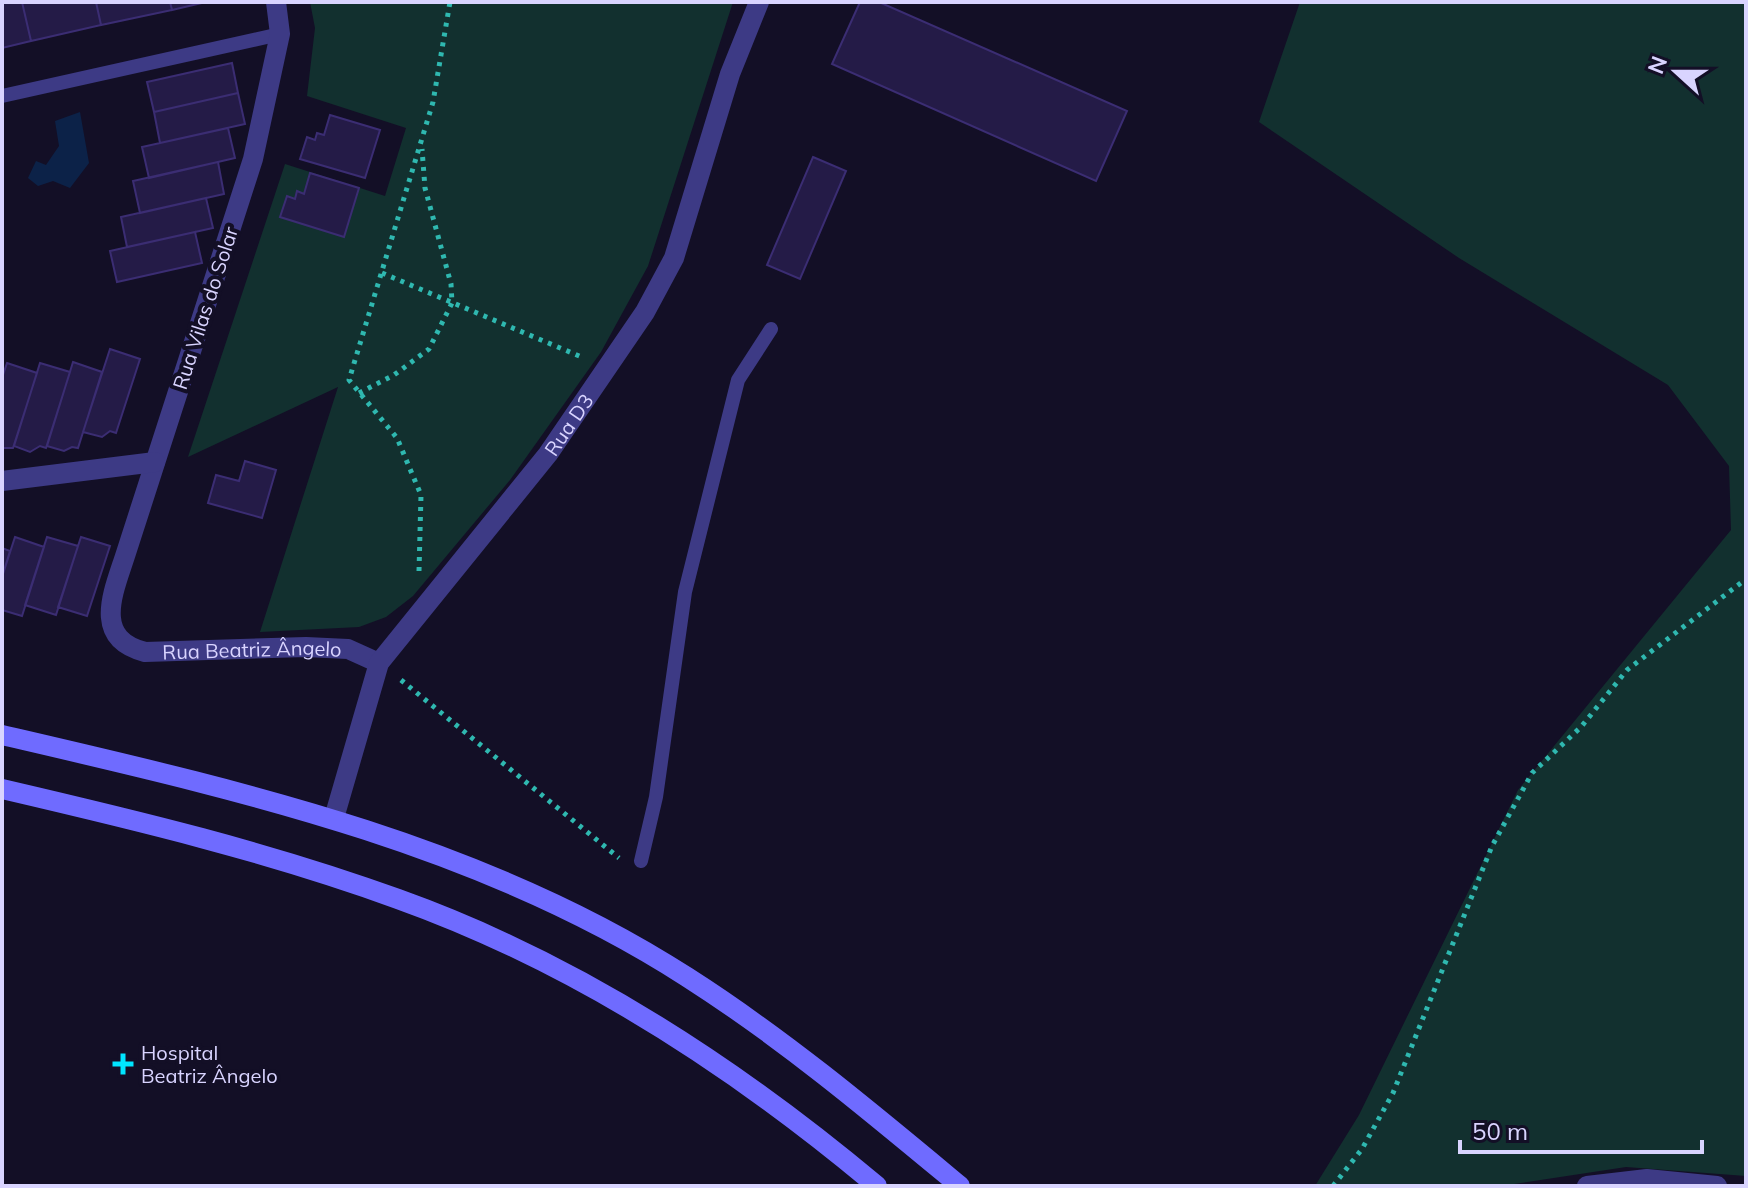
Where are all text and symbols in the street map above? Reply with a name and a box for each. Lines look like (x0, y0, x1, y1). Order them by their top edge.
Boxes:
north arrow (1636, 32, 1716, 112)
text: N (1641, 52, 1673, 78)
street label: Rua Vilas do Solar (167, 223, 243, 393)
street label: Rua D3 (538, 389, 598, 460)
street label: Rua Beatriz Ângelo (162, 634, 342, 664)
place label: Hospital Beatriz Ângelo (141, 1040, 278, 1088)
marker: Hospital Beatriz Ângelo (112, 1053, 134, 1075)
scale bar (1460, 1104, 1702, 1154)
text: 50 m (1472, 1116, 1528, 1146)

